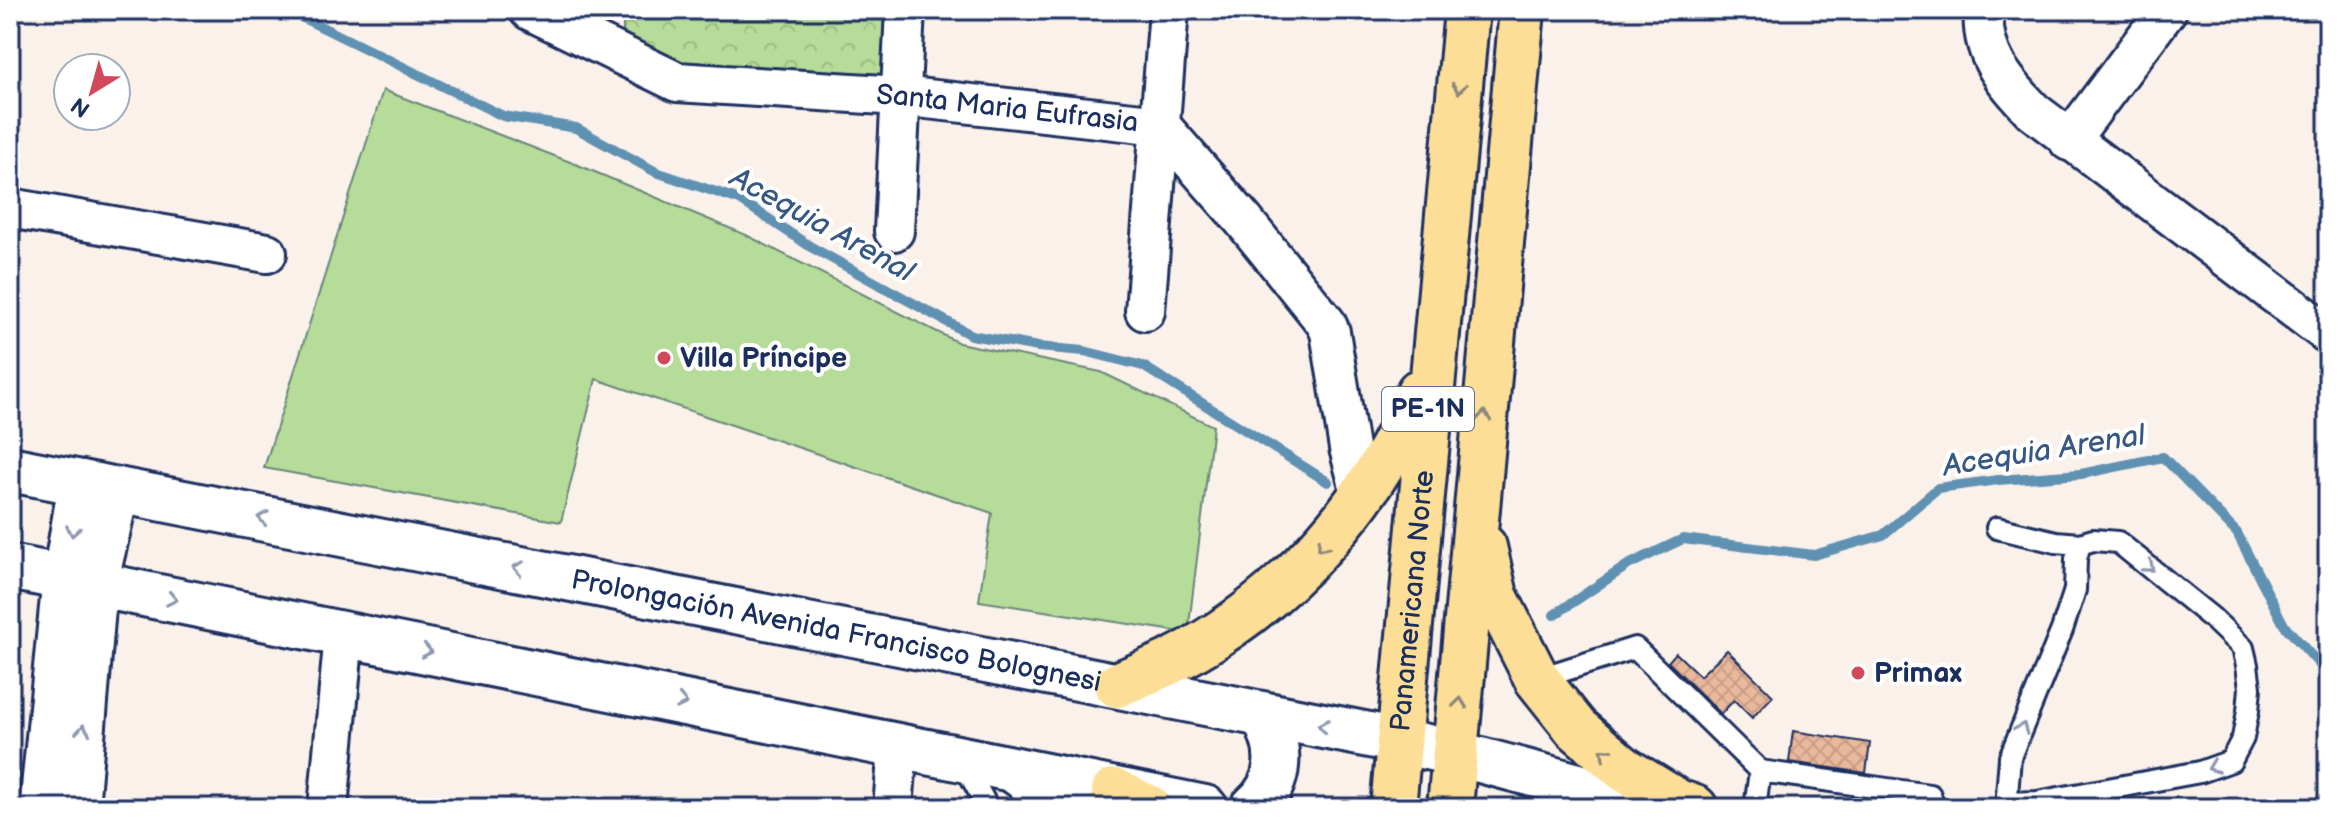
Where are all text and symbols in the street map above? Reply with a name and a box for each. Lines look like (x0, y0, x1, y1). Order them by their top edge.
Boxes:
north arrow (52, 52, 132, 132)
street label: Santa Maria Eufrasia (875, 78, 1140, 139)
one-way arrow (1451, 82, 1468, 95)
text: N (66, 91, 96, 123)
water label: Acequia Arenal (722, 159, 921, 291)
place label: Villa Príncipe (680, 342, 847, 375)
marker: Villa Príncipe (655, 349, 673, 367)
road number: PE-1N (1382, 387, 1474, 431)
one-way arrow (1475, 409, 1492, 422)
water label: Acequia Arenal (1938, 417, 2149, 485)
street label: Panamericana Norte (1384, 469, 1441, 733)
one-way arrow (256, 511, 270, 528)
one-way arrow (66, 524, 83, 537)
one-way arrow (1317, 537, 1332, 551)
one-way arrow (2139, 557, 2154, 572)
one-way arrow (512, 561, 525, 578)
street label: Prolongación Avenida Francisco Bolognesi (568, 563, 1104, 699)
one-way arrow (165, 590, 179, 607)
one-way arrow (419, 642, 433, 659)
place label: Primax (1874, 657, 1963, 690)
marker: Primax (1849, 664, 1867, 682)
one-way arrow (675, 693, 688, 710)
one-way arrow (1451, 696, 1468, 709)
one-way arrow (1316, 719, 1330, 736)
one-way arrow (2012, 722, 2028, 736)
one-way arrow (74, 723, 91, 736)
one-way arrow (1600, 748, 1614, 762)
one-way arrow (2207, 757, 2221, 774)

